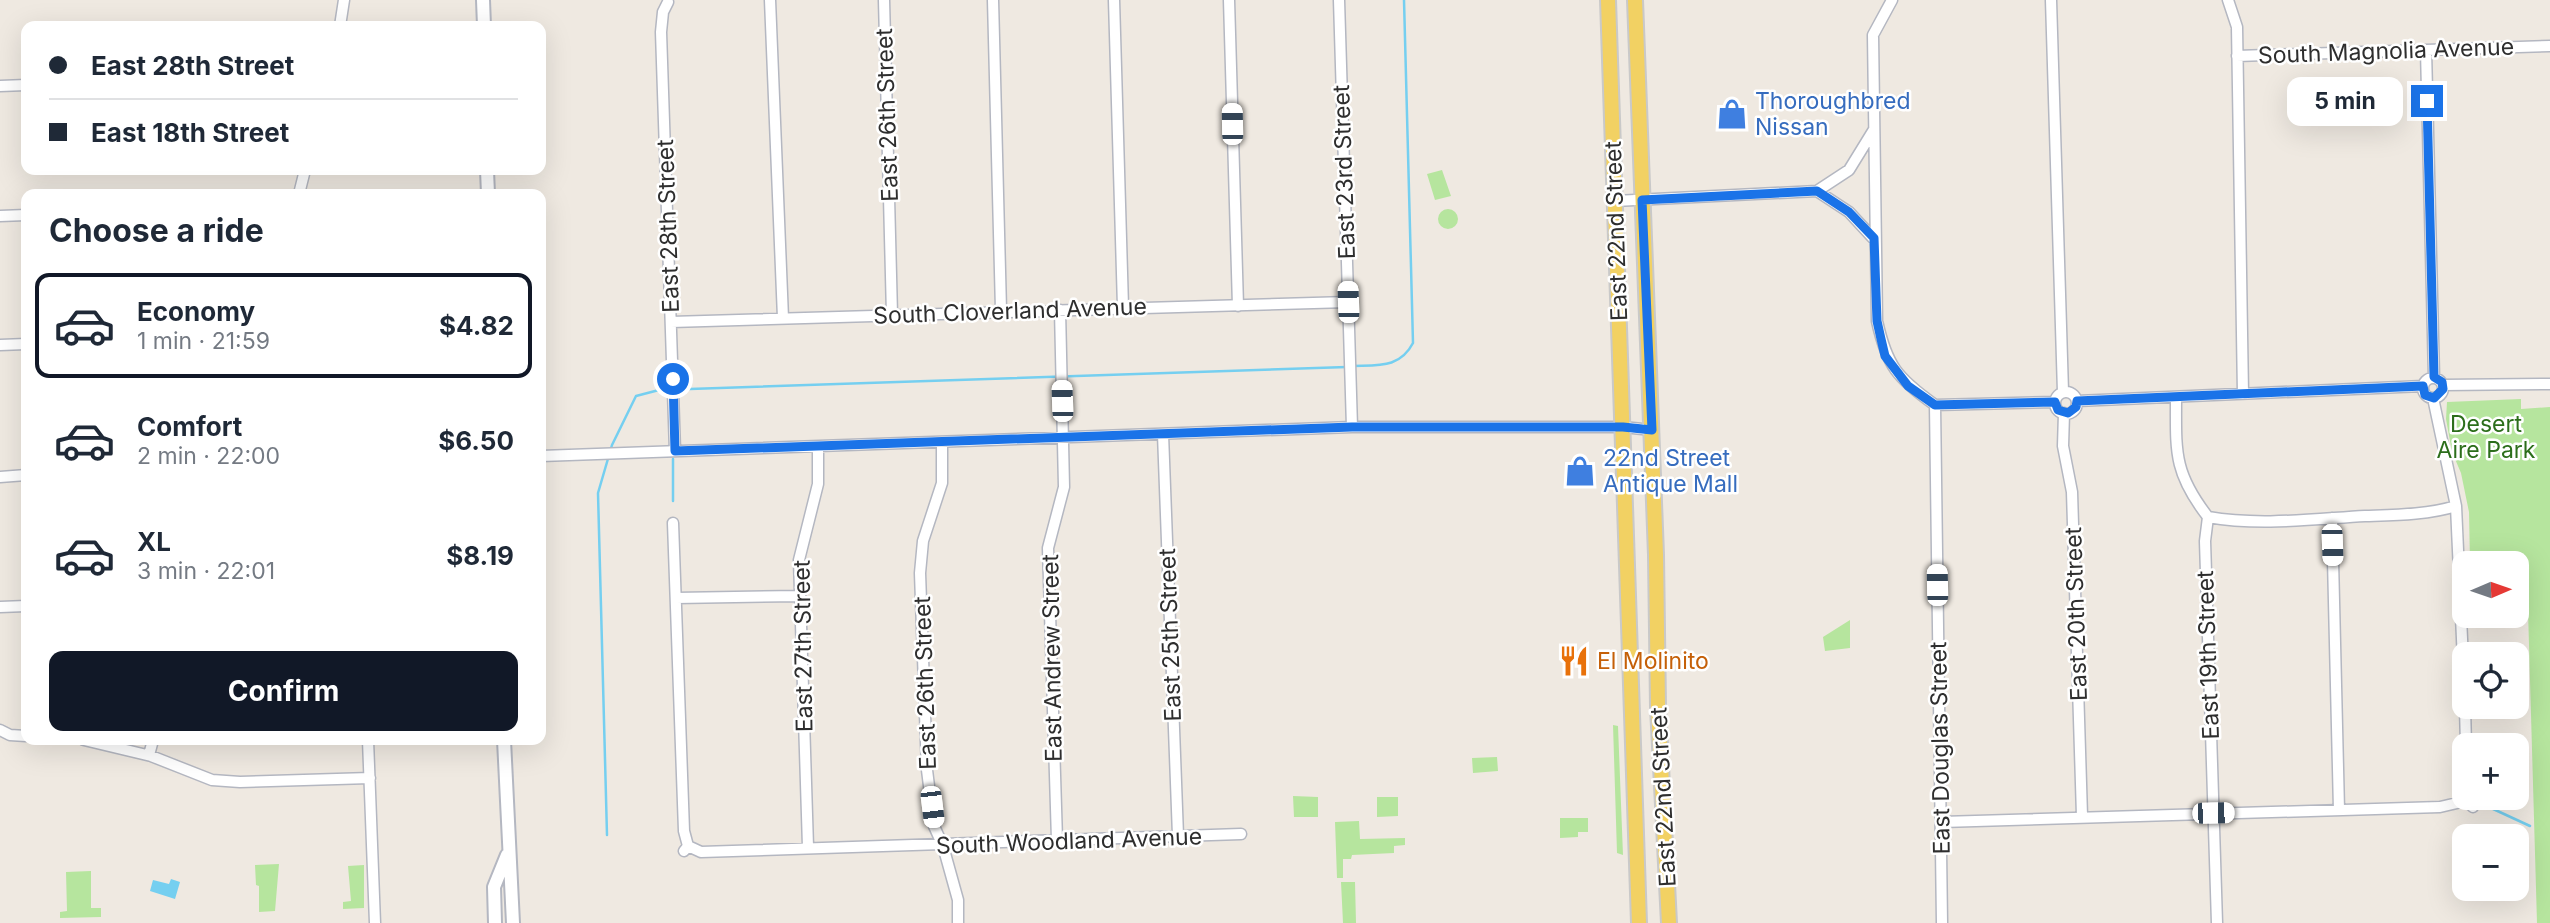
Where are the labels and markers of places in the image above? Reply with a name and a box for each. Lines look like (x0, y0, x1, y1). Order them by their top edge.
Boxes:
place label: Thoroughbred Nissan (1755, 87, 1910, 141)
shop icon: Thoroughbred Nissan (1715, 97, 1749, 131)
place label: 22nd Street Antique Mall (1603, 444, 1738, 498)
shop icon: 22nd Street Antique Mall (1563, 454, 1597, 488)
restaurant icon: El Molinito (1557, 644, 1591, 678)
place label: El Molinito (1597, 647, 1709, 675)

